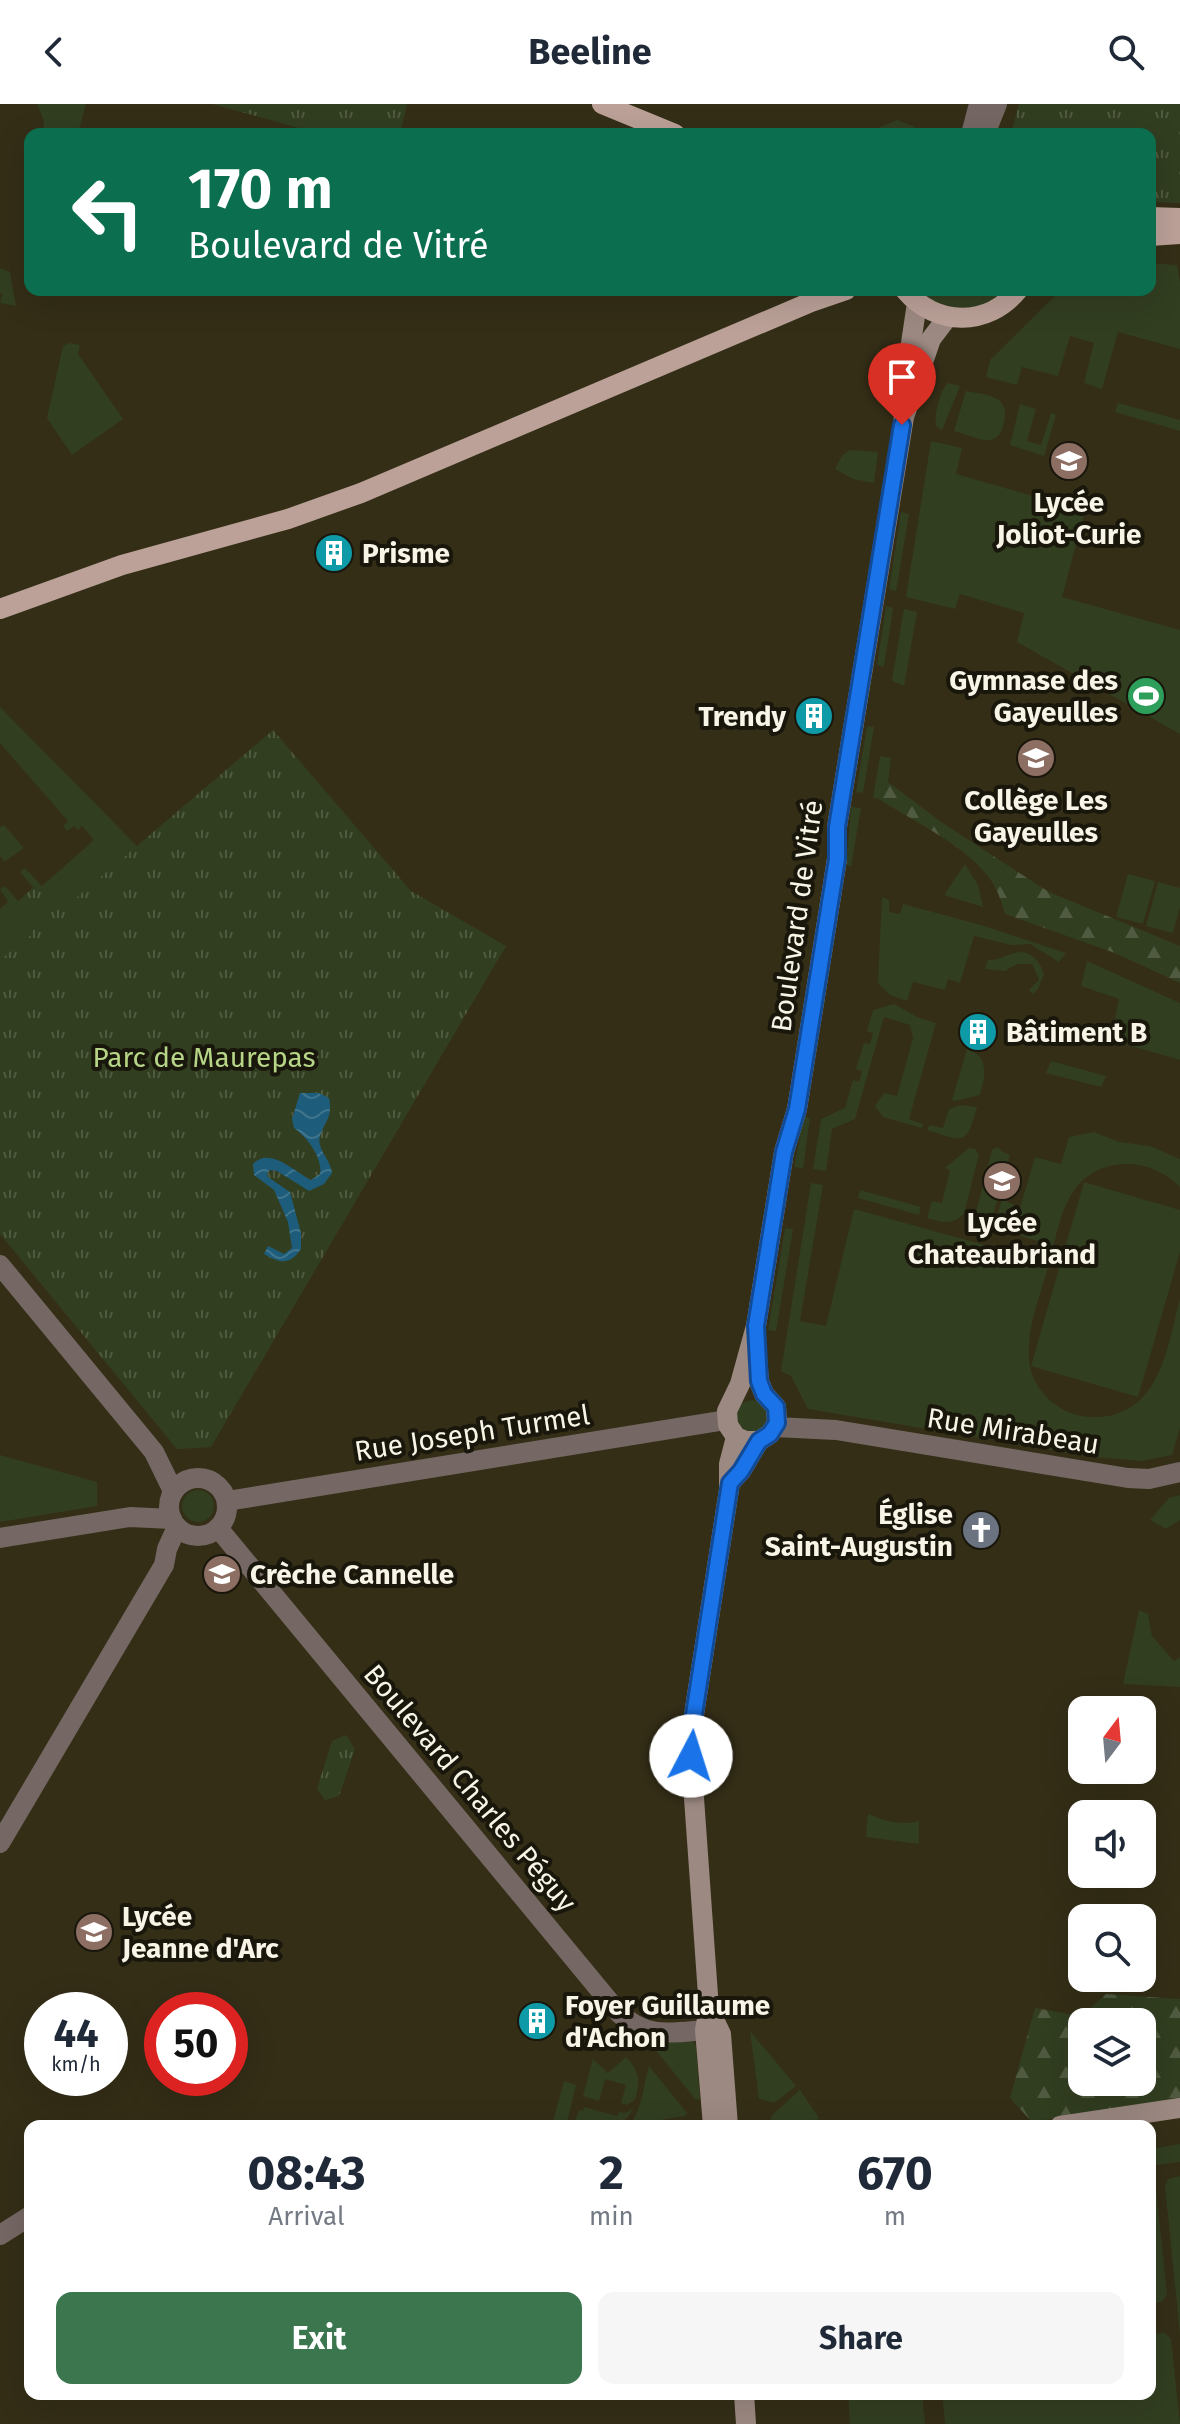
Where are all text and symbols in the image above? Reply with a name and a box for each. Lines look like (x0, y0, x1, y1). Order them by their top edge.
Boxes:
icon: back (32, 30, 76, 74)
text: Beeline (528, 30, 652, 74)
icon: search (1104, 30, 1148, 74)
text: 170 m (188, 156, 333, 223)
icon: left (56, 160, 160, 264)
text: Boulevard de Vitré (188, 224, 489, 268)
pin (868, 343, 936, 425)
icon: arrive (880, 355, 924, 399)
school or university icon: Lycée Joliot-Curie (1048, 440, 1090, 482)
place label: Lycée Joliot-Curie (995, 486, 1142, 551)
building icon: Prisme (313, 532, 355, 574)
place label: Prisme (362, 537, 450, 570)
place label: Gymnase des Gayeulles (949, 664, 1118, 729)
sports icon: Gymnase des Gayeulles (1125, 675, 1167, 717)
building icon: Trendy (793, 695, 835, 737)
place label: Trendy (698, 700, 786, 733)
school or university icon: Collège Les Gayeulles (1015, 737, 1057, 779)
place label: Collège Les Gayeulles (964, 784, 1108, 849)
street label: Boulevard de Vitré (764, 798, 830, 1034)
building icon: Bâtiment B (957, 1011, 999, 1053)
place label: Bâtiment B (1006, 1016, 1147, 1049)
park label: Parc de Maurepas (92, 1041, 316, 1074)
school or university icon: Lycée Chateaubriand (981, 1160, 1023, 1202)
place label: Lycée Chateaubriand (908, 1206, 1096, 1271)
street label: Rue Joseph Turmel (352, 1398, 592, 1468)
street label: Rue Mirabeau (925, 1401, 1101, 1461)
place label: Église Saint-Augustin (765, 1497, 953, 1563)
church icon: Église Saint-Augustin (960, 1509, 1002, 1551)
school or university icon: Crèche Cannelle (201, 1553, 243, 1595)
place label: Crèche Cannelle (250, 1558, 454, 1591)
street label: Boulevard Charles Péguy (357, 1658, 583, 1918)
north arrow (1068, 1696, 1156, 1784)
map controls (1068, 1696, 1156, 2096)
position arrow (649, 1714, 733, 1798)
button: sound (1068, 1800, 1156, 1888)
place label: Lycée Jeanne d'Arc (121, 1900, 279, 1965)
button: search (1068, 1904, 1156, 1992)
school or university icon: Lycée Jeanne d'Arc (73, 1911, 115, 1953)
place label: Foyer Guillaume d'Achon (565, 1989, 770, 2054)
speed limit sign: 50 (144, 1992, 248, 2096)
building icon: Foyer Guillaume d'Achon (516, 2000, 558, 2042)
button: layers (1068, 2008, 1156, 2096)
text: 44 (53, 2010, 99, 2058)
text: km/h (51, 2052, 101, 2076)
text: 08:43 (247, 2144, 366, 2202)
text: 2 (599, 2144, 624, 2202)
text: 670 (857, 2144, 933, 2202)
text: Arrival (268, 2201, 345, 2232)
text: min (589, 2201, 634, 2232)
text: m (884, 2201, 906, 2232)
button: Exit (56, 2292, 582, 2384)
button: Share (598, 2292, 1124, 2384)

